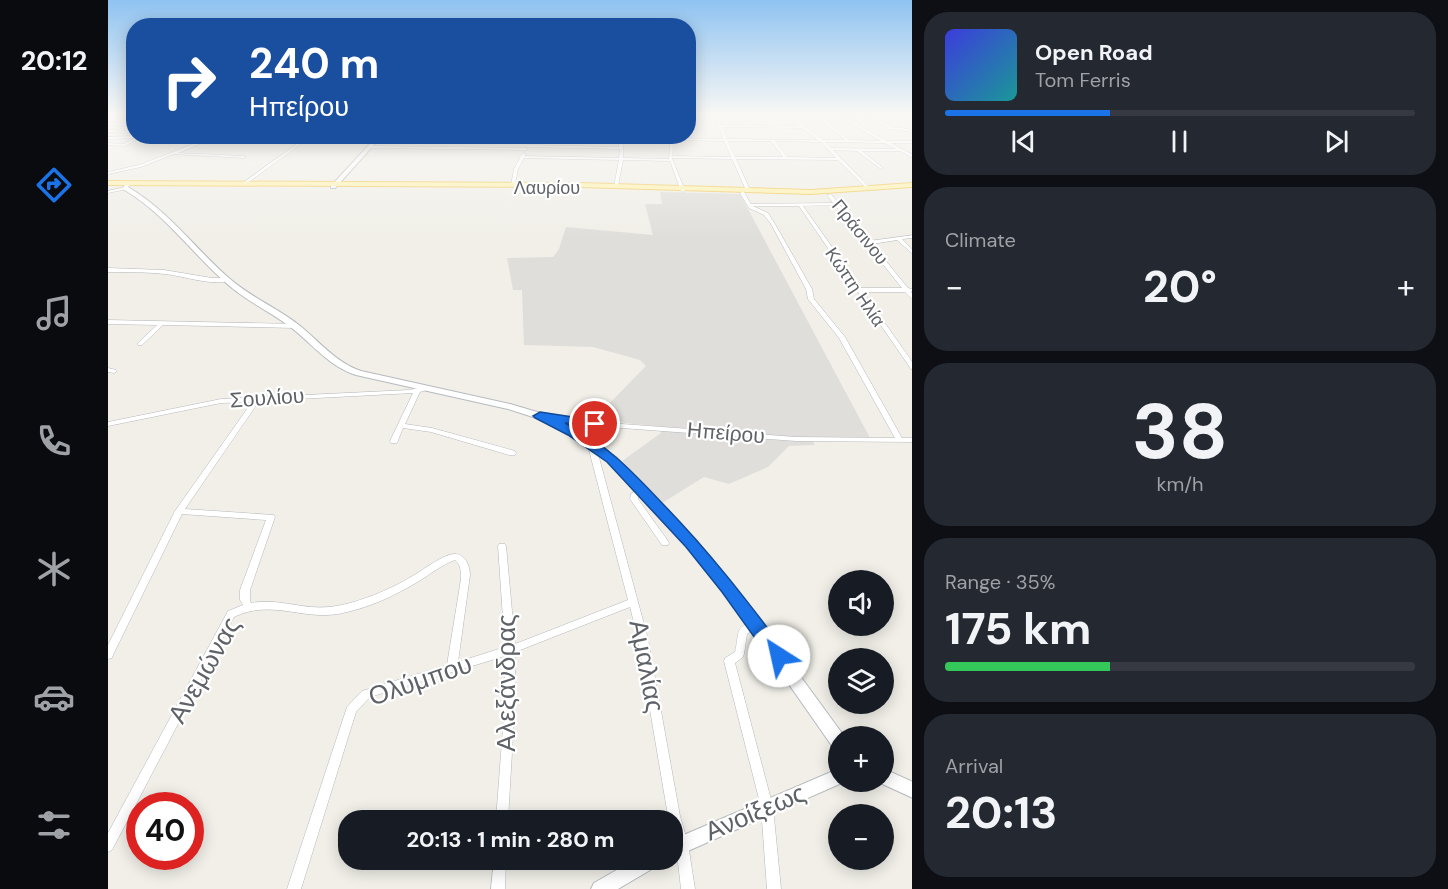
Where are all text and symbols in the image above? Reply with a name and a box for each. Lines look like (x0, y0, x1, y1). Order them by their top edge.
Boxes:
text: 240 m (249, 36, 379, 91)
text: Open Road (1035, 38, 1153, 67)
icon: right (150, 42, 228, 120)
text: 20:12 (21, 43, 87, 78)
text: Tom Ferris (1035, 67, 1131, 93)
text: Ηπείρου (249, 89, 349, 124)
icon: previous (1007, 125, 1040, 158)
icon: pause (1163, 125, 1196, 158)
icon: next (1320, 125, 1353, 158)
icon: directions (33, 164, 75, 206)
street label: Λαυρίου (514, 176, 580, 200)
street label: Πράσινου (826, 194, 894, 270)
text: Climate (945, 227, 1016, 253)
street label: Κώττη Ηλία (820, 243, 890, 331)
text: 20° (1143, 257, 1217, 316)
text: − (945, 265, 963, 308)
text: + (1397, 265, 1415, 308)
icon: music (33, 292, 75, 334)
street label: Σουλίου (229, 381, 305, 415)
text: 38 (1132, 381, 1228, 482)
pin (569, 398, 620, 449)
icon: arrive (578, 407, 611, 440)
street label: Ηπείρου (686, 416, 766, 450)
icon: phone (33, 420, 75, 462)
text: km/h (1156, 471, 1204, 497)
icon: climate (33, 548, 75, 590)
text: Range · 35% (945, 569, 1055, 595)
map controls (828, 570, 894, 870)
button: sound (828, 570, 894, 636)
text: 175 km (945, 599, 1091, 658)
street label: Ανεμώνας (160, 611, 248, 729)
street label: Αλεξάνδρας (489, 614, 523, 752)
street label: Αμαλίας (621, 617, 673, 715)
position arrow (747, 624, 811, 688)
street label: Ολύμπου (364, 646, 476, 714)
button: layers (828, 648, 894, 714)
icon: car (33, 676, 75, 718)
button: + (828, 726, 894, 792)
text: Arrival (945, 753, 1003, 779)
street label: Ανοίξεως (699, 776, 811, 848)
text: 20:13 (945, 783, 1057, 842)
speed limit sign: 40 (126, 792, 204, 870)
icon: filters (33, 804, 75, 846)
button: − (828, 804, 894, 870)
text: 20:13 · 1 min · 280 m (406, 825, 615, 854)

